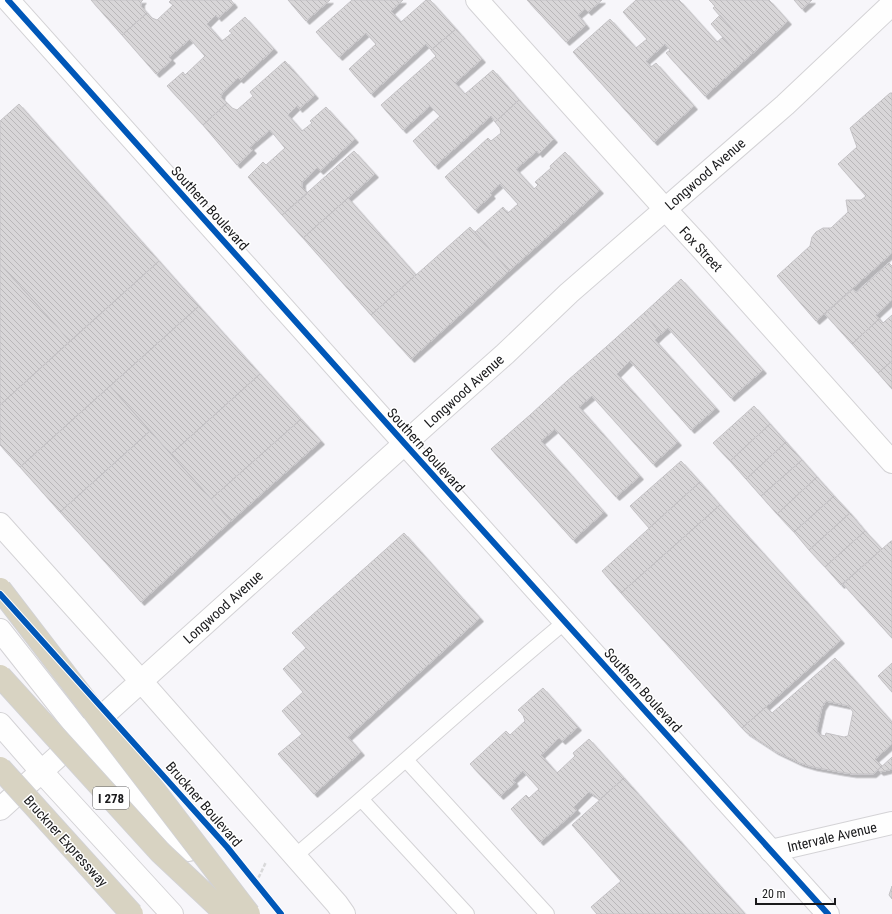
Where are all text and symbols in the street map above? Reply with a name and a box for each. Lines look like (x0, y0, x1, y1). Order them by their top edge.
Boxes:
street label: Longwood Avenue (662, 135, 749, 213)
street label: Southern Boulevard (168, 163, 252, 253)
street label: Fox Street (676, 223, 726, 275)
street label: Longwood Avenue (421, 351, 507, 431)
street label: Southern Boulevard (384, 405, 468, 495)
street label: Longwood Avenue (180, 567, 266, 647)
street label: Southern Boulevard (601, 645, 685, 735)
street label: Bruckner Boulevard (163, 758, 245, 850)
road number: I 278 (93, 787, 129, 809)
street label: Bruckner Expressway (21, 792, 111, 890)
street label: Intervale Avenue (786, 819, 879, 855)
scale bar (756, 880, 835, 906)
text: 20 m (762, 887, 786, 901)

